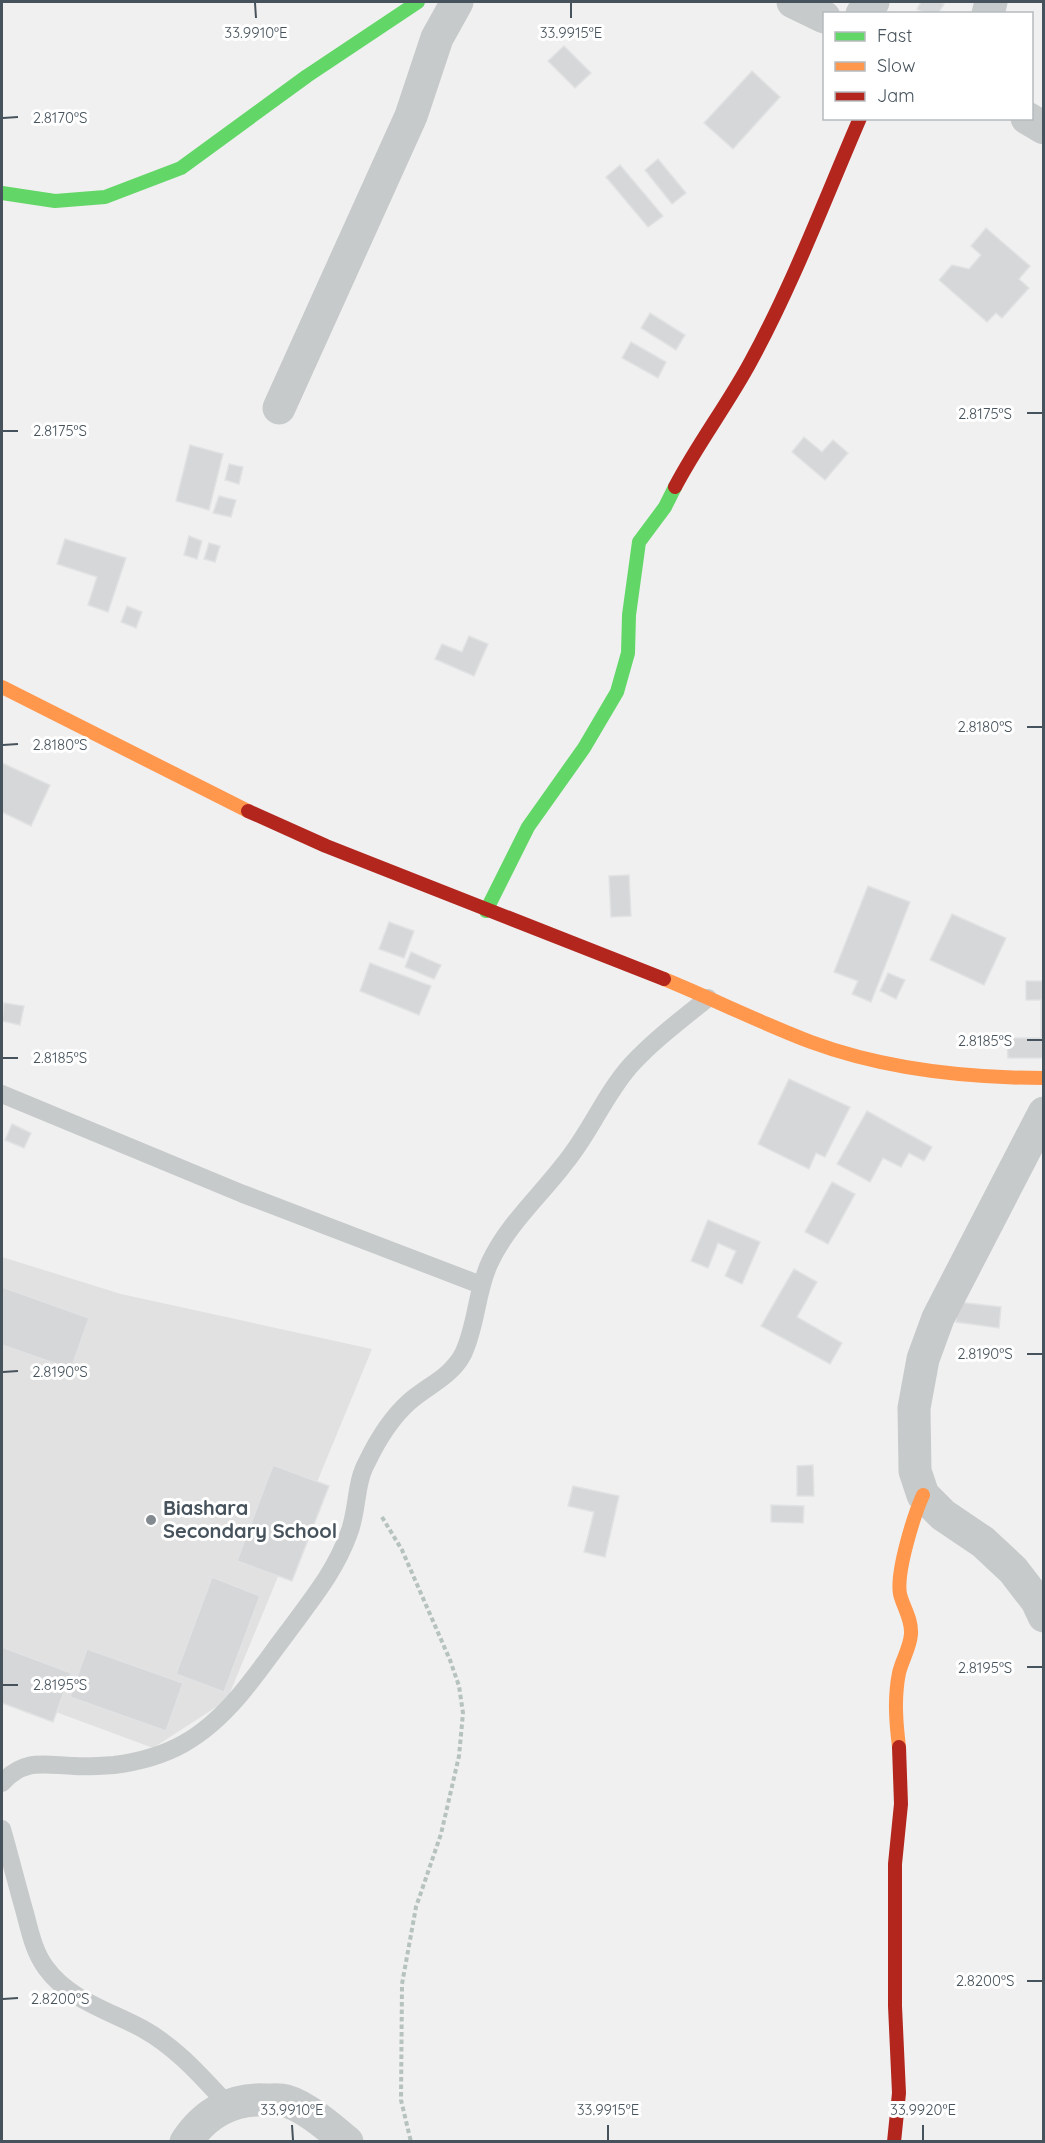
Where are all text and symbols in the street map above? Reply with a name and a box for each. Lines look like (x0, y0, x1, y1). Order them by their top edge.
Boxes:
legend (823, 12, 1033, 120)
text: 33.9910°E (224, 23, 288, 42)
text: 33.9915°E (540, 23, 602, 42)
text: Fast (877, 24, 912, 47)
text: Slow (877, 54, 915, 77)
text: Jam (877, 84, 915, 107)
text: 2.8170°S (33, 108, 87, 127)
text: 2.8175°S (958, 404, 1012, 423)
text: 2.8175°S (33, 421, 87, 440)
text: 2.8180°S (957, 717, 1013, 736)
text: 2.8180°S (32, 735, 88, 754)
text: 2.8185°S (958, 1031, 1012, 1050)
text: 2.8185°S (33, 1048, 87, 1067)
text: 2.8190°S (957, 1344, 1013, 1363)
text: 2.8190°S (32, 1362, 88, 1381)
place label: Biashara Secondary School (163, 1495, 337, 1543)
marker: Biashara Secondary School (144, 1513, 158, 1527)
text: 2.8195°S (958, 1658, 1012, 1677)
text: 2.8195°S (33, 1675, 87, 1694)
text: 2.8200°S (956, 1971, 1014, 1990)
text: 2.8200°S (31, 1989, 89, 2008)
text: 33.9910°E (260, 2100, 324, 2119)
text: 33.9915°E (577, 2100, 639, 2119)
text: 33.9920°E (890, 2100, 956, 2119)

